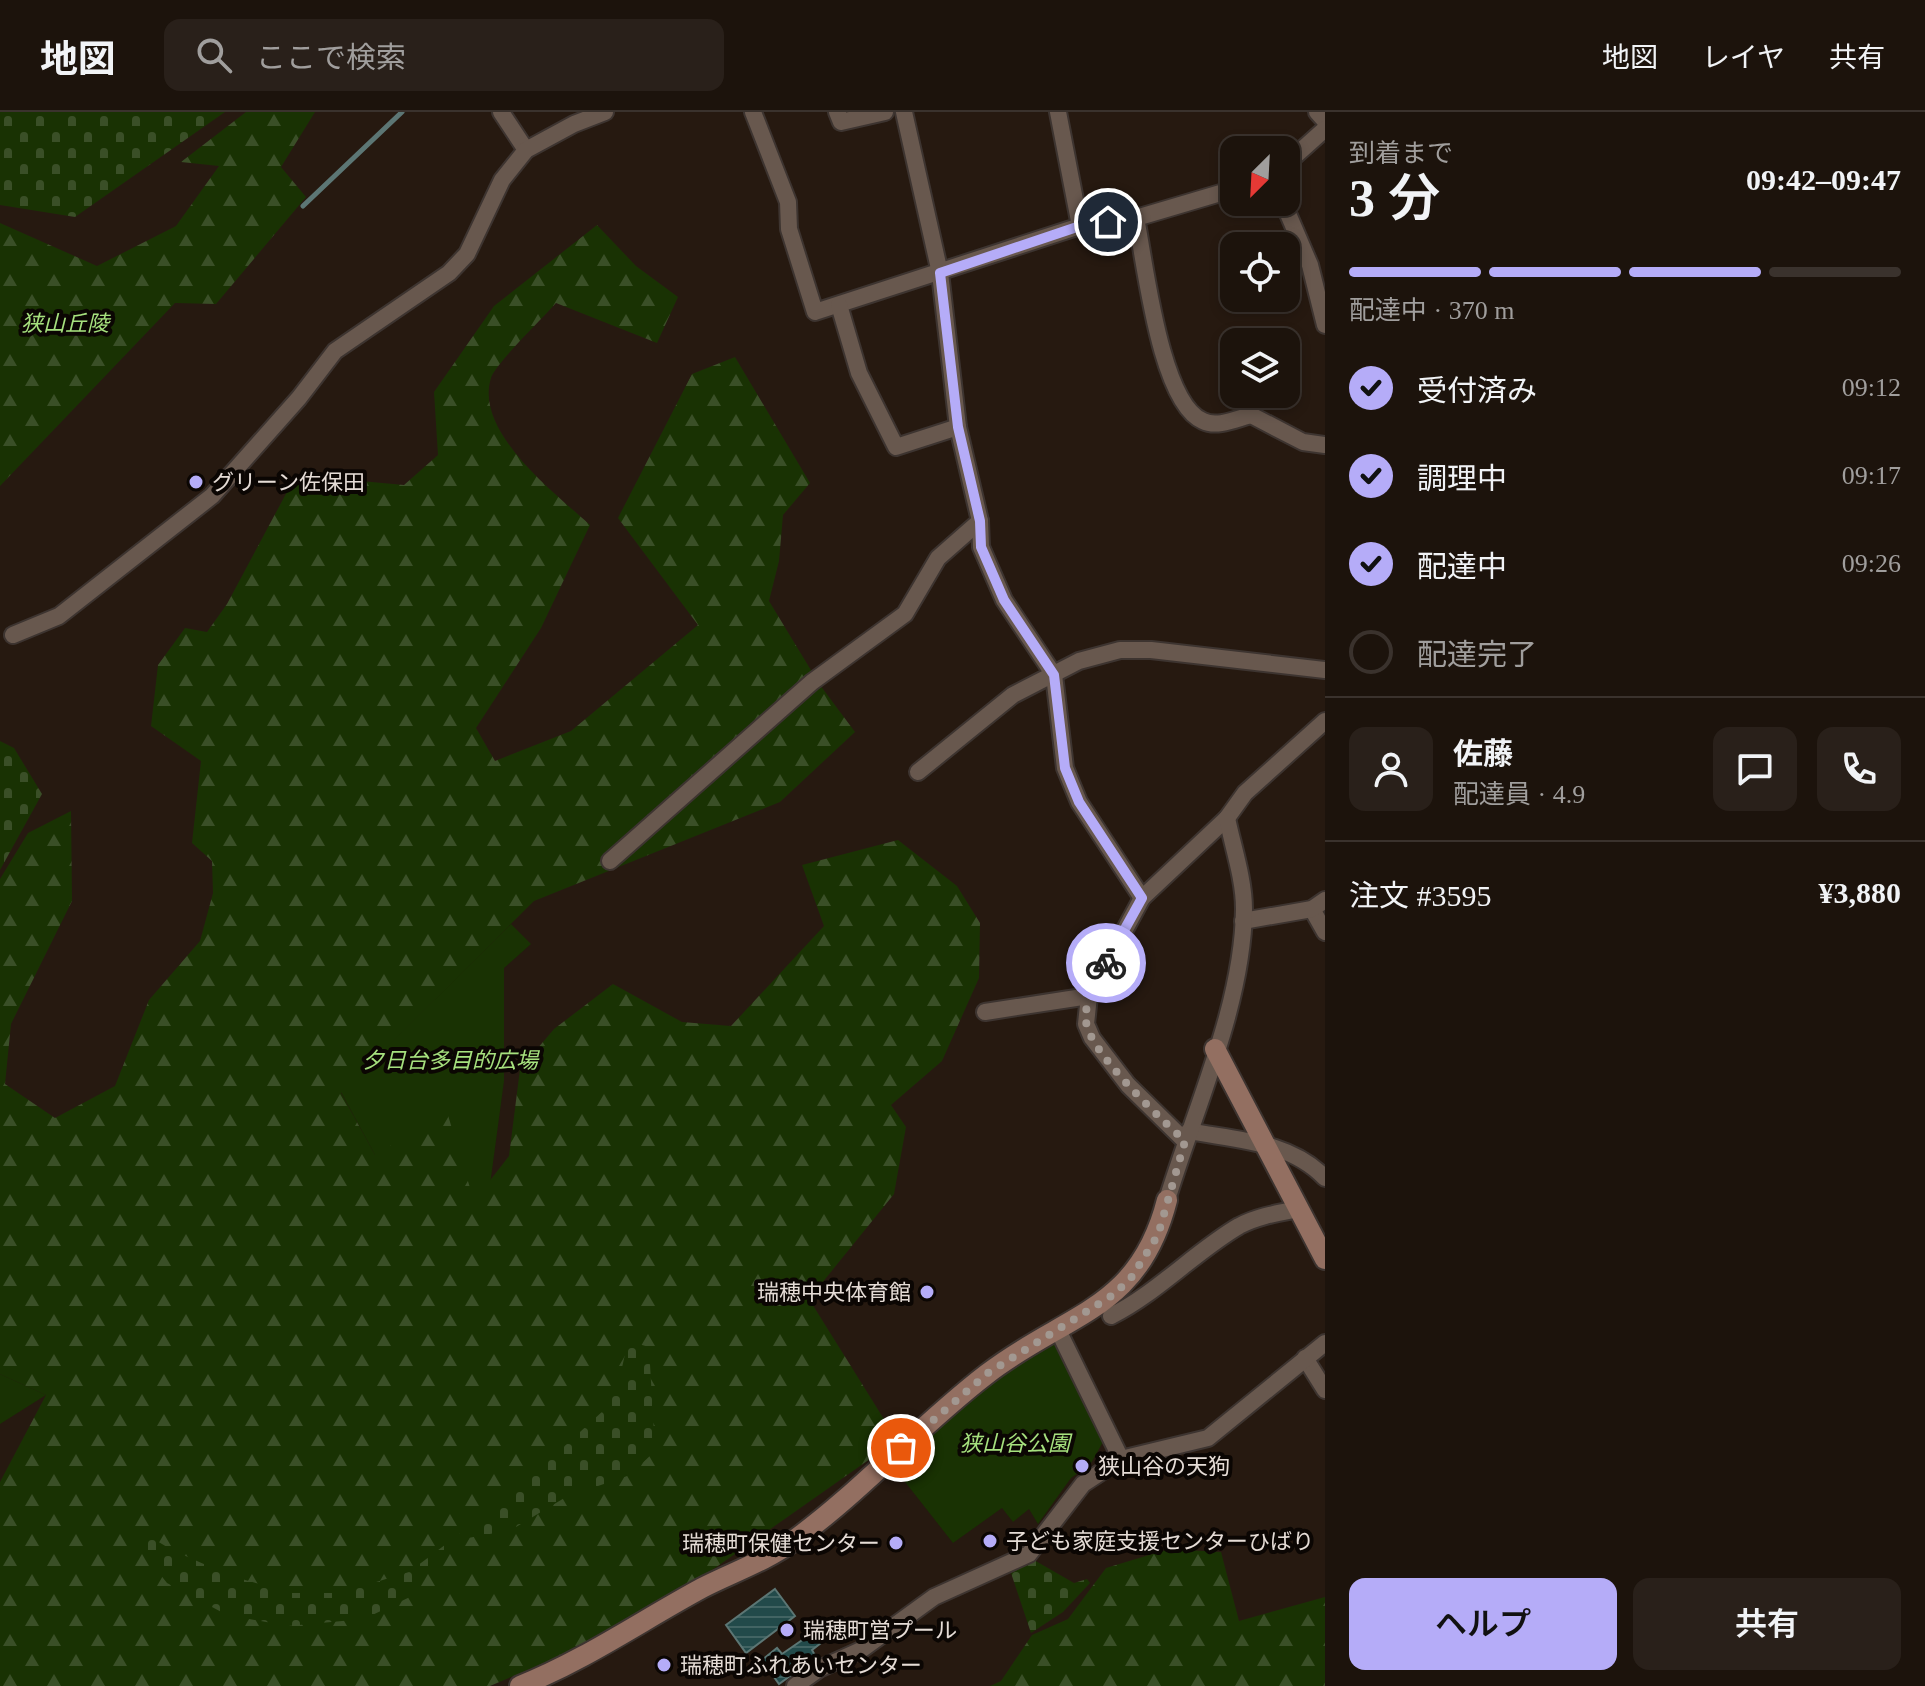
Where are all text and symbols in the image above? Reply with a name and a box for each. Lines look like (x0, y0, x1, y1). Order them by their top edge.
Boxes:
search box (164, 19, 724, 91)
icon: search (192, 33, 236, 77)
text: 地図 (40, 38, 116, 80)
text: ここで検索 (256, 41, 406, 74)
text: 地図 (1602, 42, 1658, 73)
text: レイヤ (1702, 42, 1785, 73)
text: 共有 (1829, 42, 1885, 73)
north arrow (1220, 136, 1300, 216)
map controls (1220, 136, 1300, 408)
text: 到着まで (1349, 139, 1453, 168)
text: 09:42–09:47 (1746, 163, 1901, 196)
text: 3 分 (1349, 170, 1440, 227)
pin (1074, 188, 1142, 256)
icon: home (1086, 200, 1130, 244)
button: locate (1220, 232, 1300, 312)
text: 配達中 · 370 m (1349, 296, 1514, 325)
park label: 狭山丘陵 (21, 311, 112, 336)
button: layers (1220, 328, 1300, 408)
icon: check (1349, 366, 1393, 410)
text: 09:12 (1842, 373, 1901, 402)
text: 受付済み (1417, 374, 1537, 407)
icon: check (1349, 454, 1393, 498)
text: 09:17 (1842, 461, 1901, 490)
text: 調理中 (1417, 462, 1507, 495)
place label: グリーン佐保田 (212, 470, 365, 495)
marker: グリーン佐保田 (187, 473, 205, 491)
icon: check (1349, 542, 1393, 586)
text: 09:26 (1842, 549, 1901, 578)
text: 配達中 (1417, 550, 1507, 583)
text: 配達完了 (1417, 638, 1537, 671)
button: person (1349, 727, 1433, 811)
button: chat (1713, 727, 1797, 811)
button: phone (1817, 727, 1901, 811)
text: 佐藤 (1453, 737, 1513, 770)
text: 配達員 · 4.9 (1453, 780, 1585, 809)
text: ¥3,880 (1819, 876, 1901, 909)
text: 注文 #3595 (1349, 879, 1492, 912)
courier (1066, 923, 1146, 1003)
icon: bike (1084, 941, 1128, 985)
park label: 夕日台多目的広場 (362, 1048, 541, 1073)
place label: 瑞穂中央体育館 (757, 1280, 911, 1305)
marker: 瑞穂中央体育館 (918, 1283, 936, 1301)
pin (867, 1414, 935, 1482)
icon: bag (879, 1426, 923, 1470)
park label: 狭山谷公園 (960, 1431, 1073, 1456)
place label: 狭山谷の天狗 (1098, 1454, 1230, 1479)
marker: 狭山谷の天狗 (1073, 1457, 1091, 1475)
place label: 子ども家庭支援センターひばり (1006, 1529, 1314, 1554)
place label: 瑞穂町保健センター (682, 1531, 880, 1556)
marker: 子ども家庭支援センターひばり (981, 1532, 999, 1550)
marker: 瑞穂町保健センター (887, 1534, 905, 1552)
button: ヘルプ (1349, 1578, 1617, 1670)
button: 共有 (1633, 1578, 1901, 1670)
place label: 瑞穂町営プール (803, 1618, 957, 1643)
marker: 瑞穂町営プール (778, 1621, 796, 1639)
place label: 瑞穂町ふれあいセンター (680, 1653, 922, 1678)
marker: 瑞穂町ふれあいセンター (655, 1656, 673, 1674)

